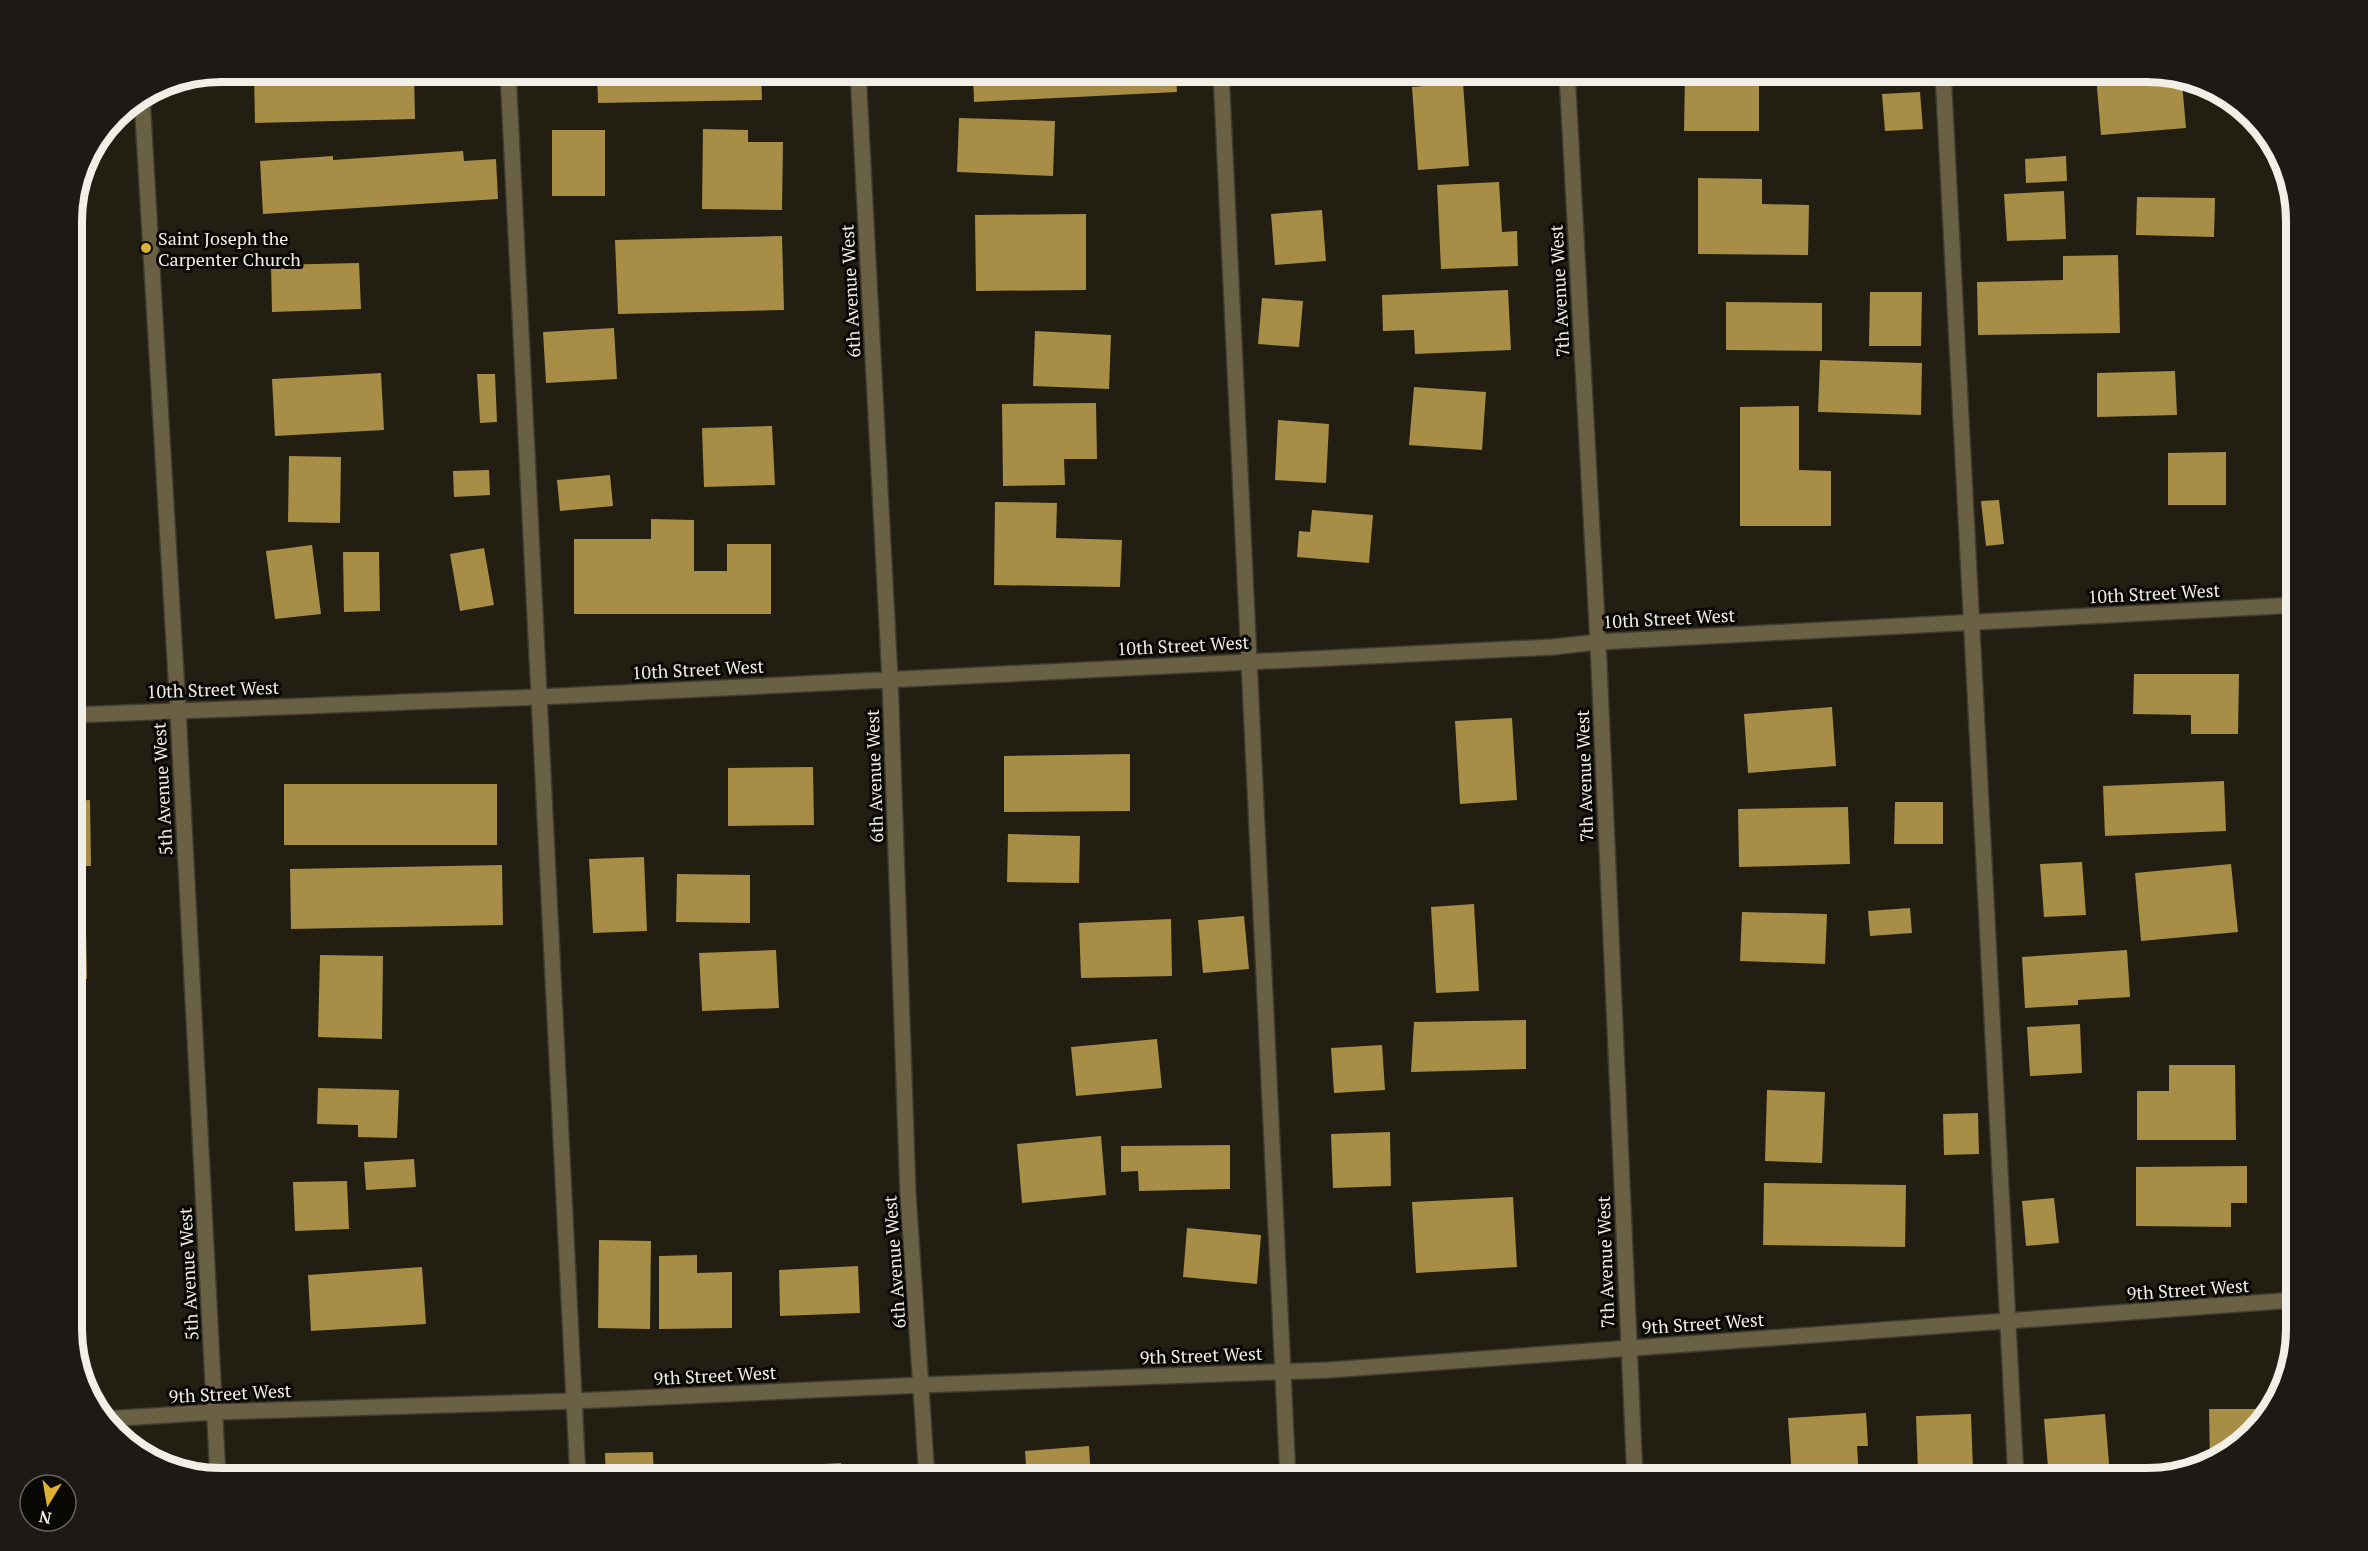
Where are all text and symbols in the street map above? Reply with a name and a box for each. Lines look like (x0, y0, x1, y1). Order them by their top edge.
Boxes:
street label: 6th Avenue West (835, 223, 865, 358)
street label: 7th Avenue West (1544, 224, 1574, 358)
place label: Saint Joseph the Carpenter Church (158, 226, 301, 271)
marker: Saint Joseph the Carpenter Church (139, 241, 153, 255)
street label: 10th Street West (2087, 578, 2221, 608)
street label: 10th Street West (1602, 603, 1736, 633)
street label: 10th Street West (1116, 630, 1250, 660)
street label: 10th Street West (631, 654, 765, 684)
street label: 10th Street West (146, 675, 280, 703)
street label: 6th Avenue West (860, 709, 888, 843)
street label: 7th Avenue West (1570, 709, 1598, 843)
street label: 5th Avenue West (147, 721, 177, 856)
street label: 6th Avenue West (877, 1194, 911, 1329)
street label: 7th Avenue West (1591, 1195, 1619, 1329)
street label: 5th Avenue West (173, 1206, 203, 1341)
street label: 9th Street West (2126, 1273, 2250, 1305)
street label: 9th Street West (1641, 1307, 1765, 1339)
street label: 9th Street West (1139, 1341, 1263, 1369)
street label: 9th Street West (653, 1360, 777, 1390)
street label: 9th Street West (168, 1378, 292, 1408)
north arrow (18, 1473, 78, 1533)
text: N (37, 1506, 53, 1530)

